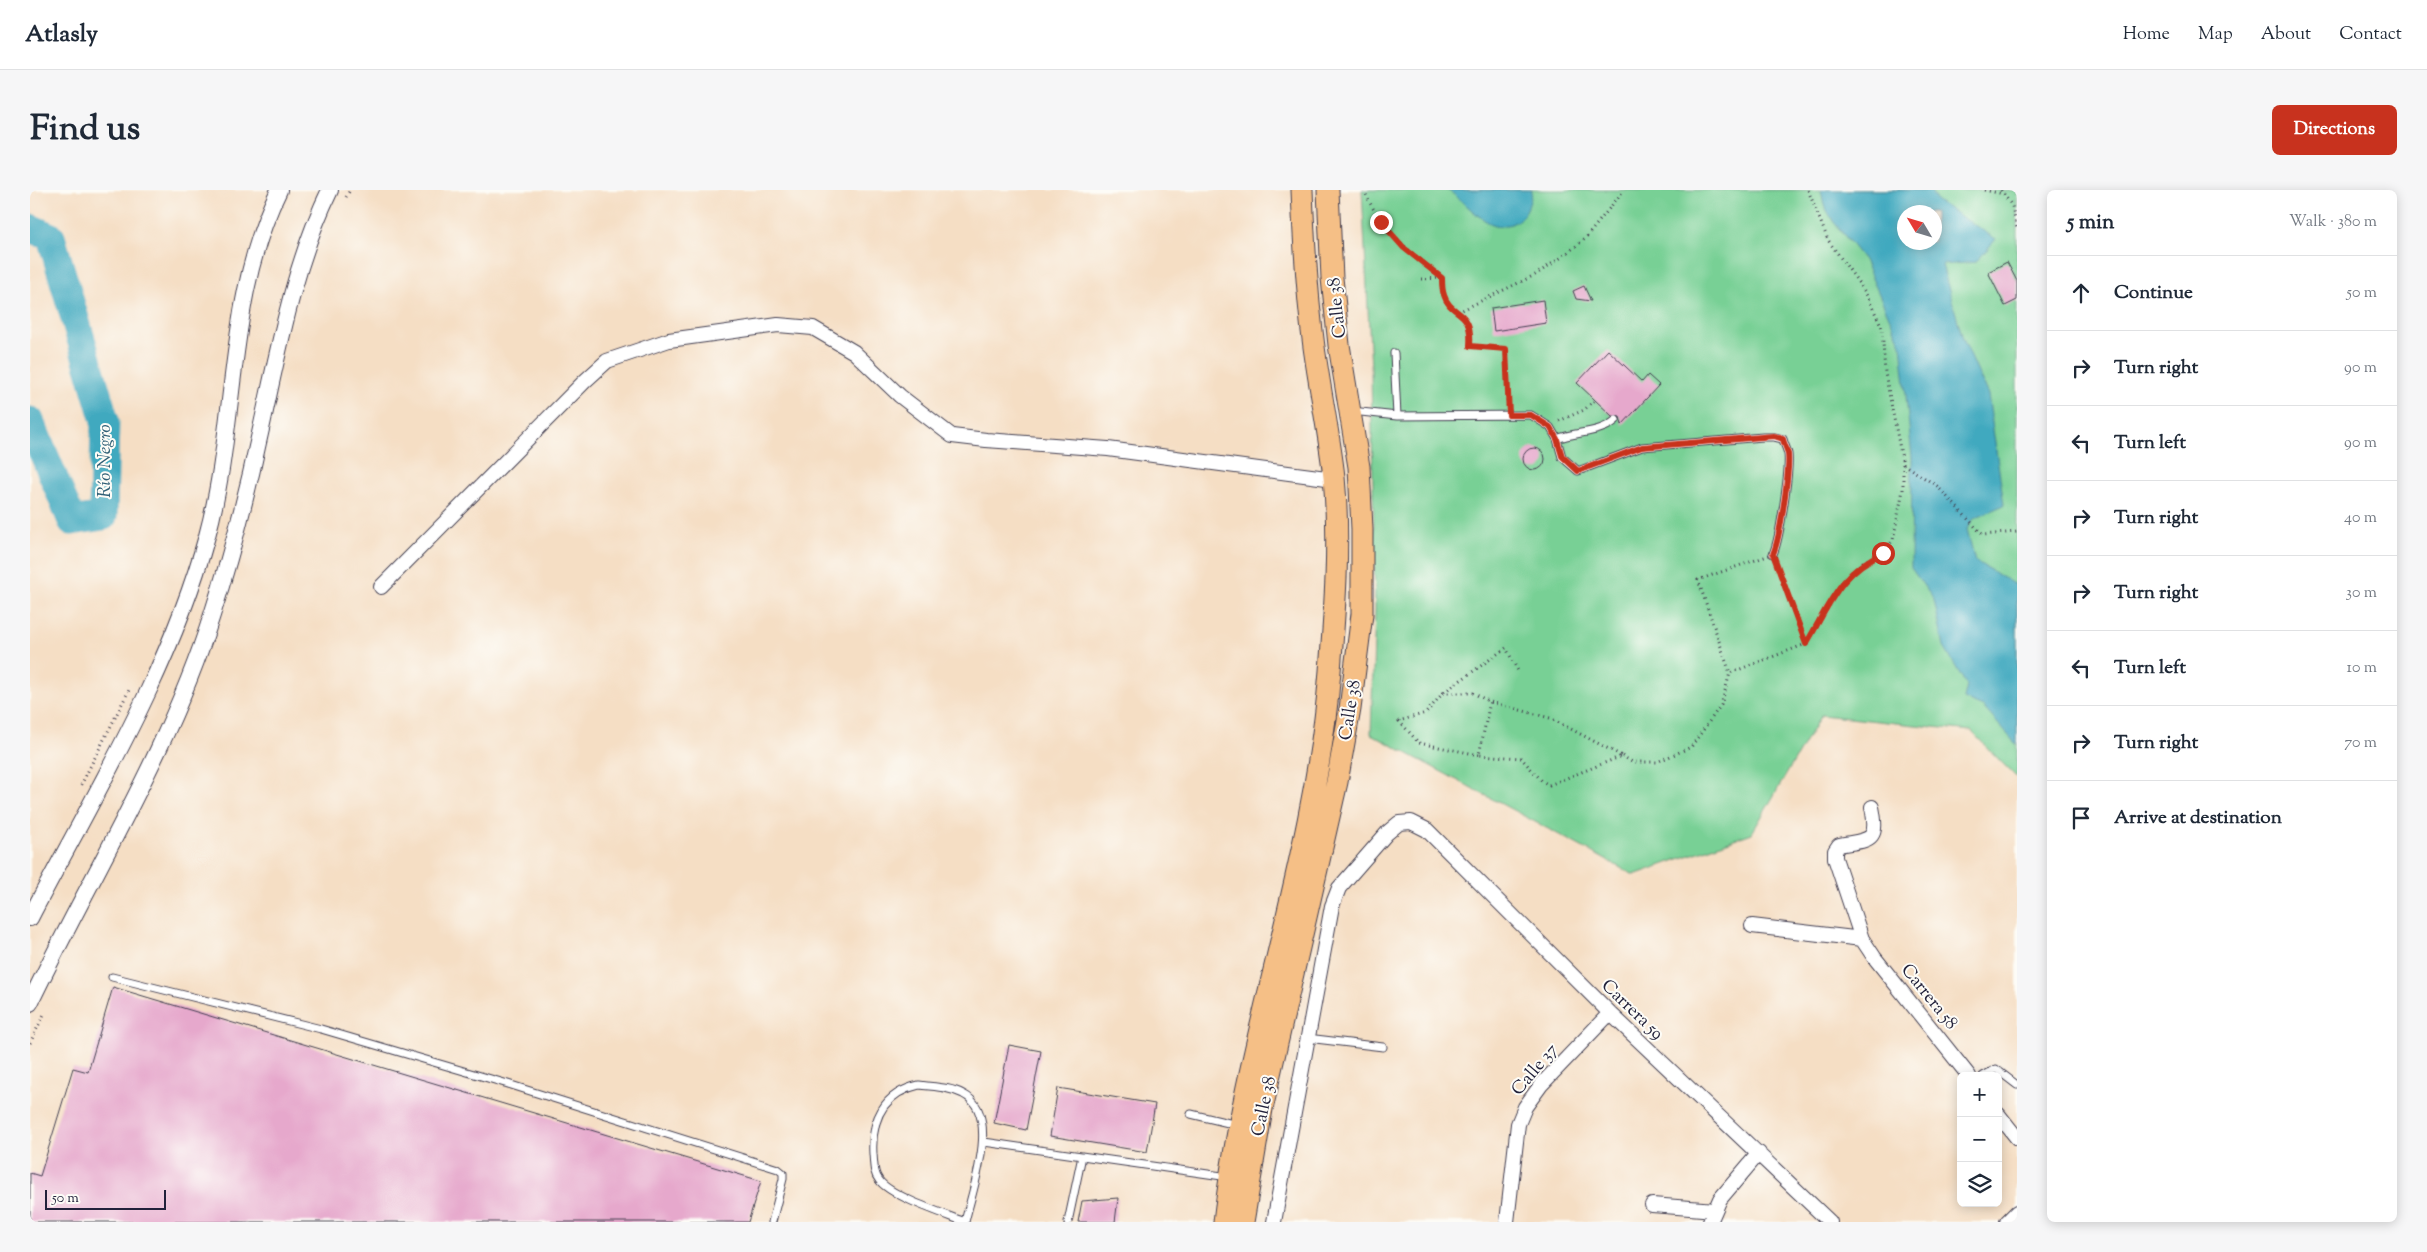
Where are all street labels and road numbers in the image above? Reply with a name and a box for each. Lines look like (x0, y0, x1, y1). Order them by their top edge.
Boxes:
street label: Calle 38 (1322, 276, 1354, 339)
street label: Calle 38 (1333, 678, 1369, 742)
street label: Carrera 58 (1894, 959, 1963, 1036)
street label: Carrera 59 (1595, 974, 1669, 1047)
street label: Calle 37 (1506, 1039, 1565, 1102)
street label: Calle 38 (1246, 1074, 1284, 1139)

